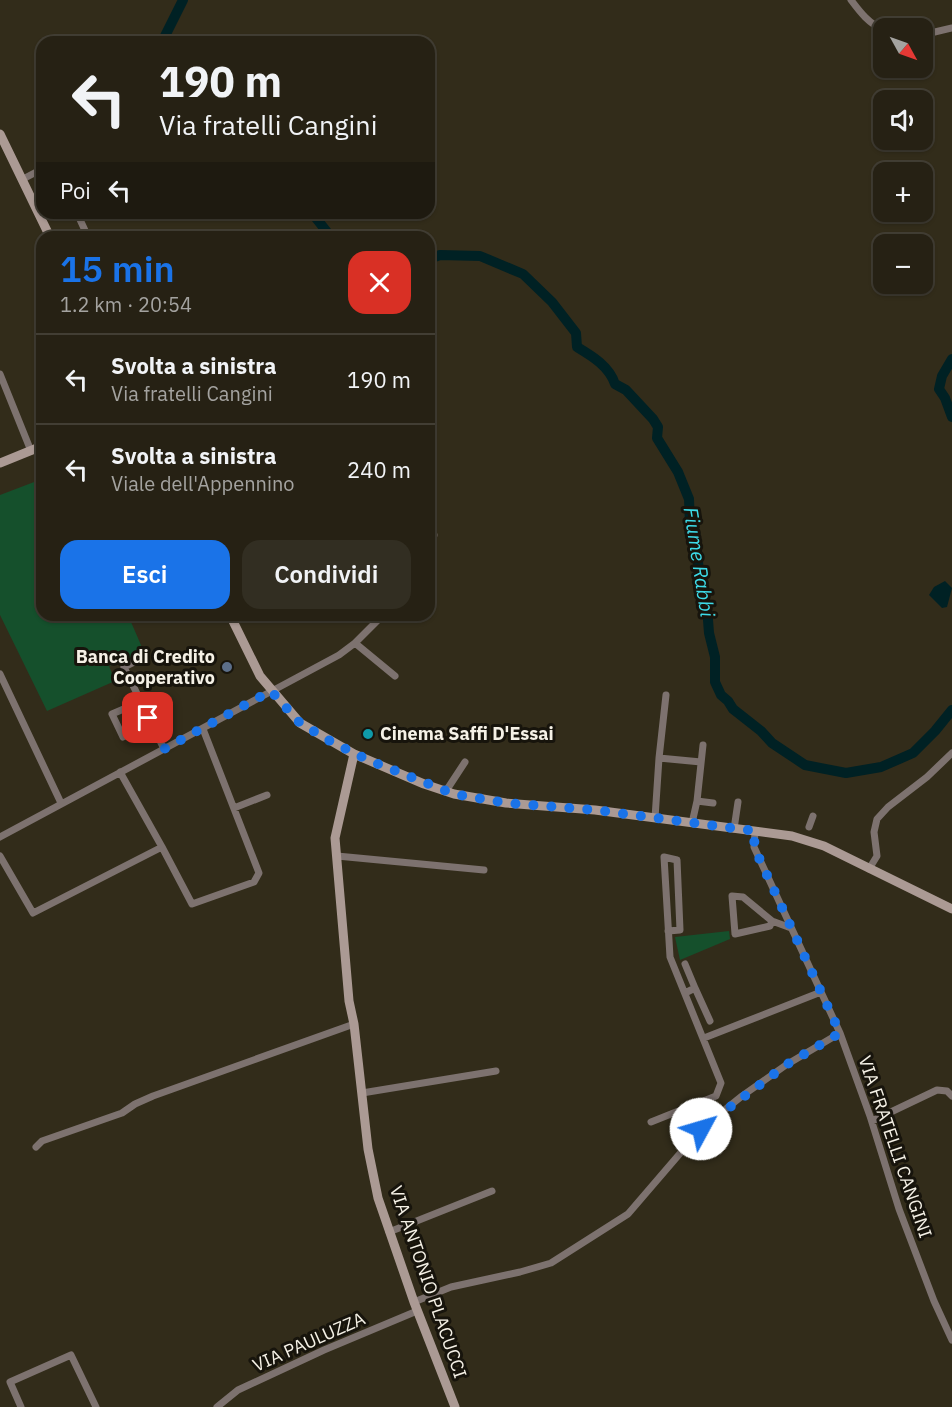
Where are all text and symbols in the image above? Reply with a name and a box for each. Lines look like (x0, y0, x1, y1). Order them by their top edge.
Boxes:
north arrow (873, 18, 933, 78)
map controls (873, 18, 933, 294)
text: 190 m (159, 54, 282, 109)
icon: left (60, 60, 138, 138)
button: sound (873, 90, 933, 150)
text: Via fratelli Cangini (159, 107, 377, 142)
button: + (873, 162, 933, 222)
icon: left (103, 174, 136, 207)
text: Poi (60, 176, 91, 205)
button: − (873, 234, 933, 294)
text: 15 min (60, 245, 175, 292)
button: close (348, 251, 411, 314)
text: 1.2 km · 20:54 (60, 291, 192, 318)
text: Svolta a sinistra (111, 351, 276, 380)
icon: left (60, 363, 93, 396)
text: 190 m (347, 365, 411, 394)
text: Via fratelli Cangini (111, 380, 273, 407)
text: Svolta a sinistra (111, 441, 276, 470)
icon: left (60, 453, 93, 486)
text: 240 m (347, 455, 411, 484)
text: Viale dell'Appennino (111, 470, 294, 497)
water label: Fiume Rabbi (677, 505, 722, 620)
button: Esci (60, 540, 230, 609)
button: Condividi (242, 540, 411, 609)
place label: Banca di Credito Cooperativo (76, 645, 215, 689)
marker: Banca di Credito Cooperativo (220, 660, 234, 674)
pin (122, 692, 173, 743)
icon: arrive (131, 701, 164, 734)
place label: Cinema Saffi D'Essai (380, 722, 554, 745)
marker: Cinema Saffi D'Essai (361, 727, 375, 741)
street label: VIA FRATELLI CANGINI (853, 1053, 937, 1241)
position arrow (669, 1097, 733, 1161)
street label: VIA ANTONIO PLACUCCI (385, 1183, 472, 1381)
street label: VIA PAULUZZA (249, 1306, 369, 1377)

